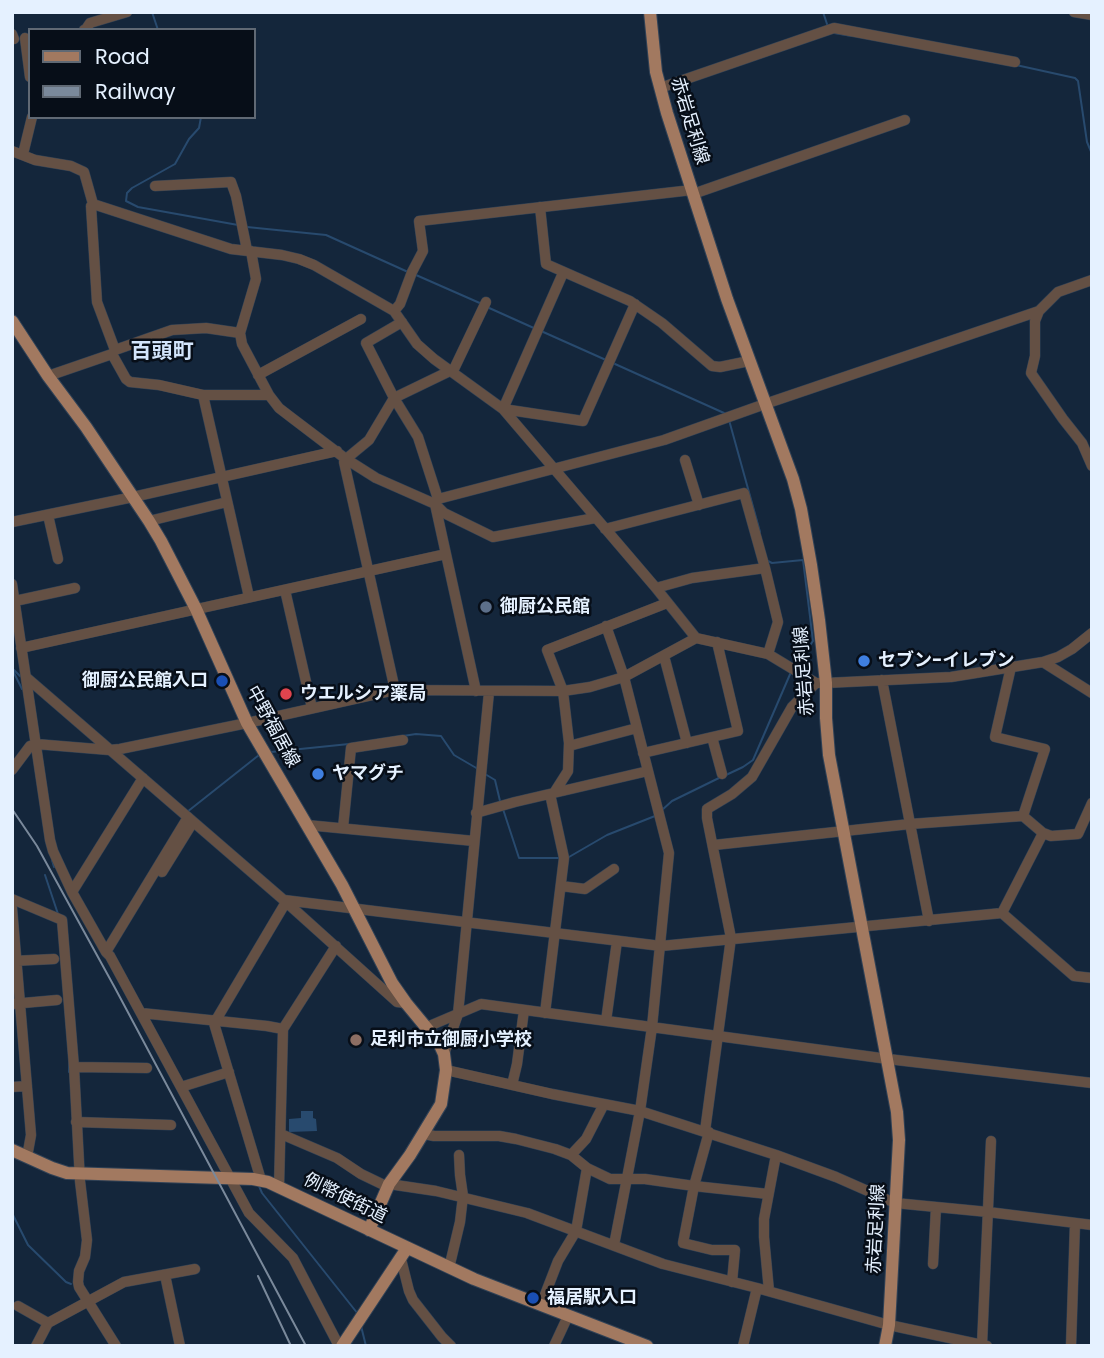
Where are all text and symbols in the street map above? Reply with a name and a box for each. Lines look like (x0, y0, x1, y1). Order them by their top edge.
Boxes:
legend (28, 28, 256, 119)
text: Road (95, 42, 150, 71)
street label: 赤岩足利線 (666, 75, 712, 167)
text: Railway (95, 77, 176, 106)
district label: 百頭町 (131, 340, 193, 366)
place label: 御厨公民館 (500, 596, 590, 618)
marker: 御厨公民館 (478, 599, 494, 615)
street label: 赤岩足利線 (791, 625, 819, 717)
place label: セブン-イレブン (878, 650, 1014, 672)
marker: セブン-イレブン (856, 653, 872, 669)
place label: 御厨公民館入口 (82, 670, 208, 692)
marker: 御厨公民館入口 (214, 673, 230, 689)
street label: 中野福居線 (241, 682, 303, 772)
place label: ウエルシア薬局 (300, 683, 426, 705)
marker: ウエルシア薬局 (278, 686, 294, 702)
place label: ヤマグチ (332, 763, 404, 785)
marker: ヤマグチ (310, 766, 326, 782)
place label: 足利市立御厨小学校 (370, 1029, 532, 1051)
marker: 足利市立御厨小学校 (348, 1032, 364, 1048)
street label: 例幣使街道 (300, 1170, 390, 1228)
street label: 赤岩足利線 (864, 1183, 890, 1275)
place label: 福居駅入口 (547, 1287, 637, 1309)
marker: 福居駅入口 (525, 1290, 541, 1306)

